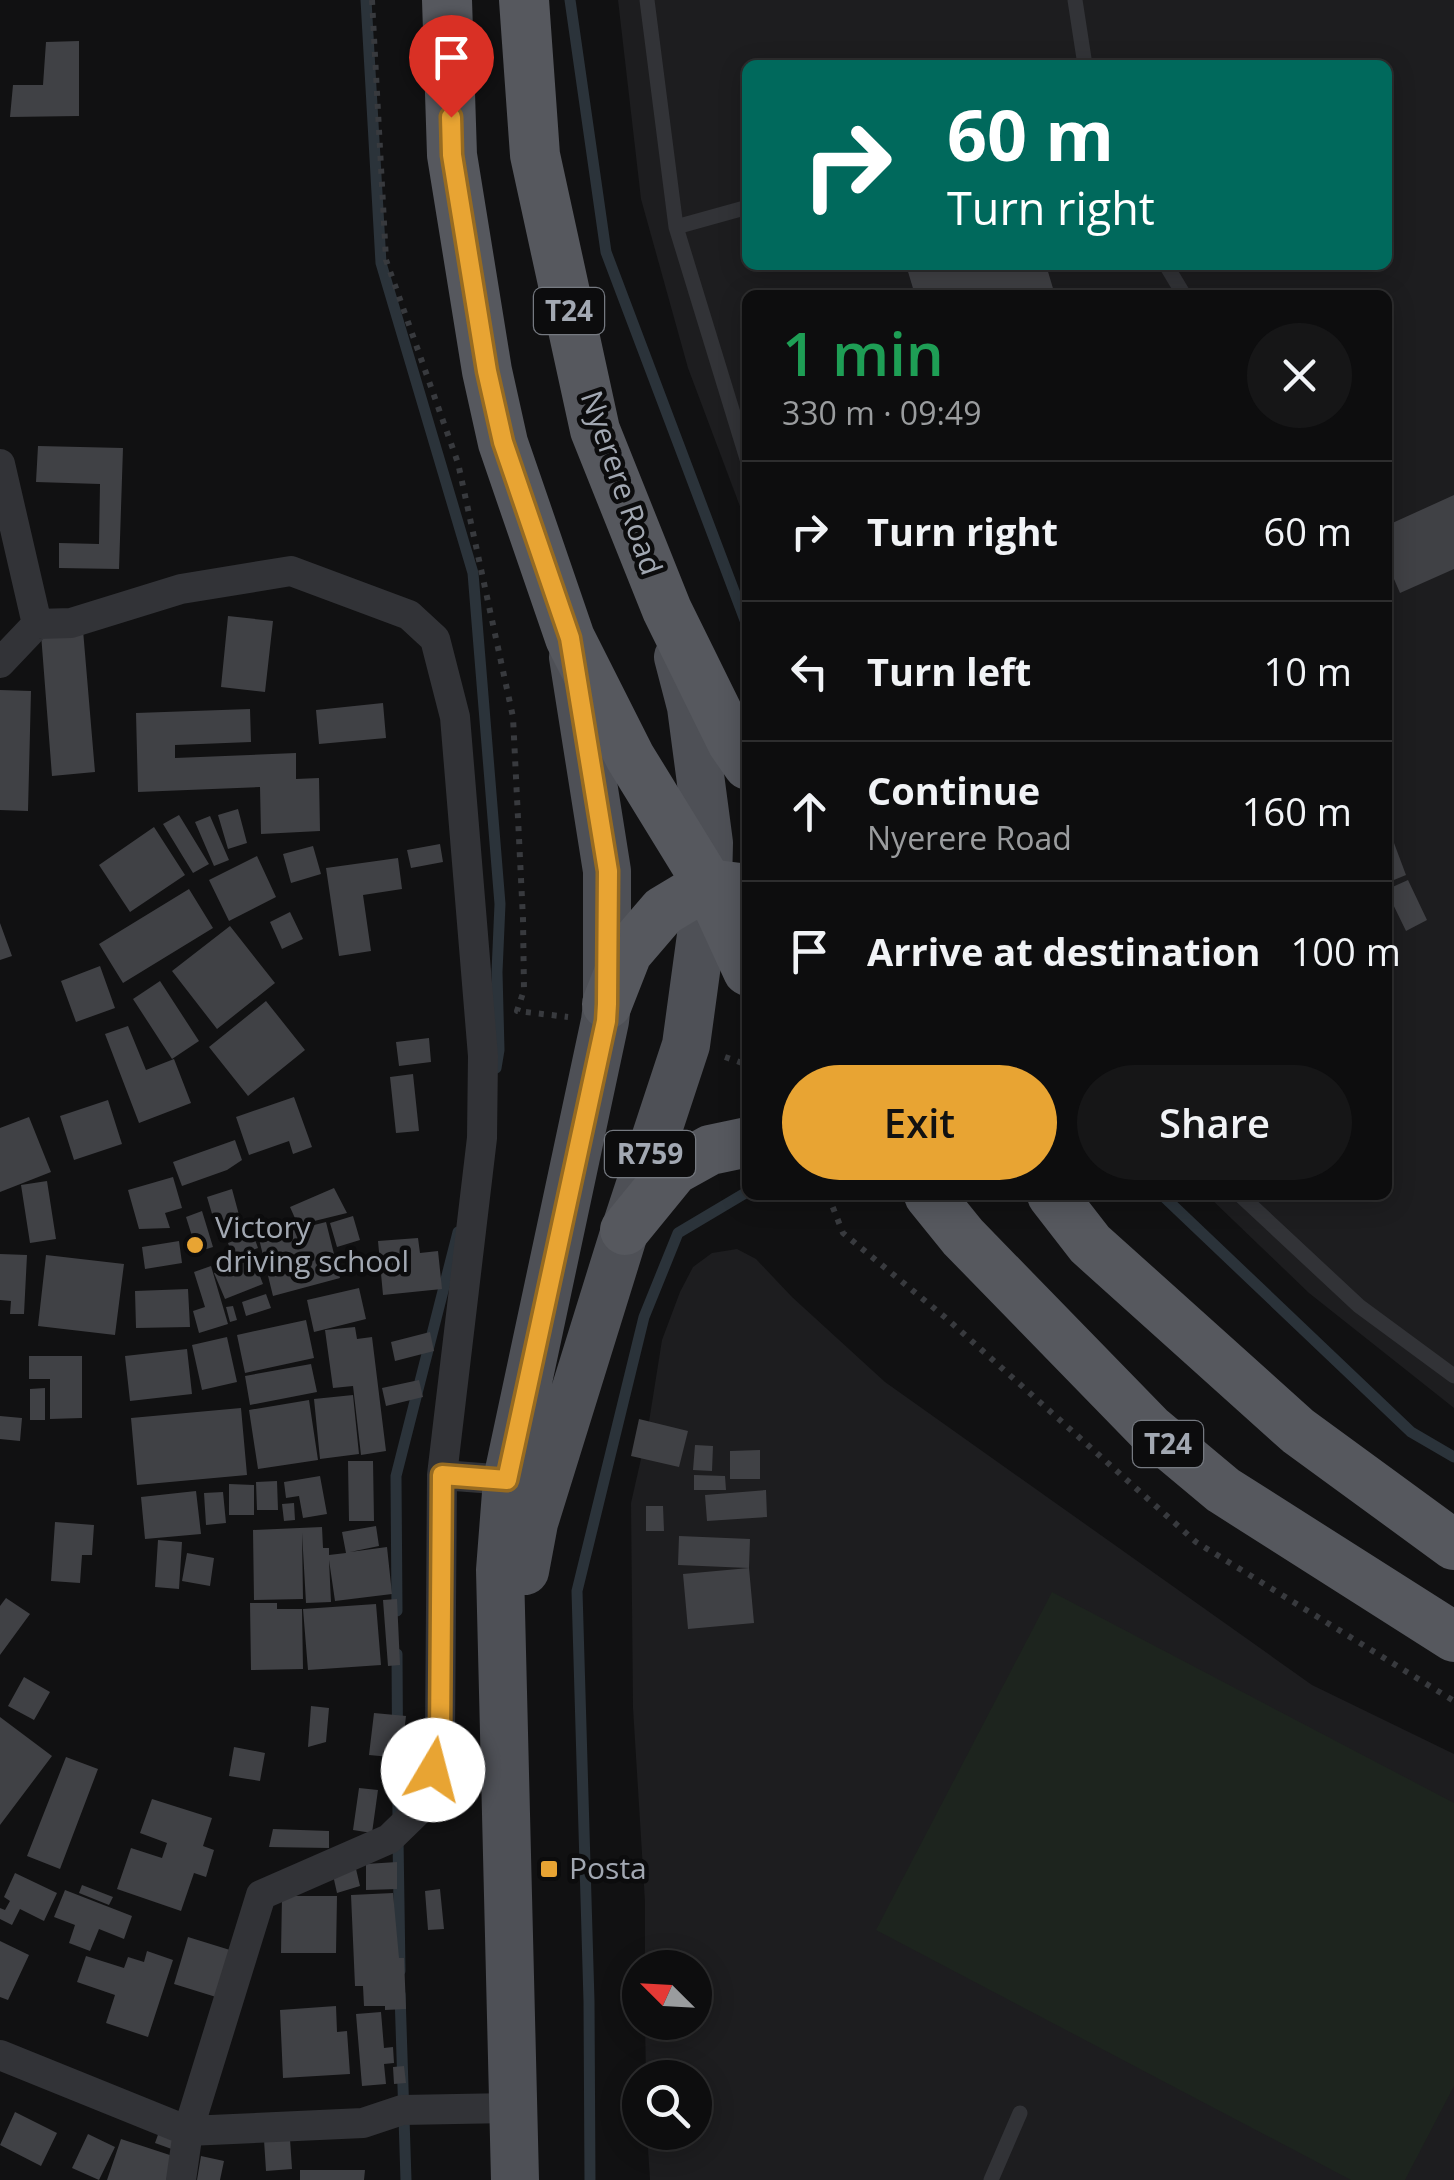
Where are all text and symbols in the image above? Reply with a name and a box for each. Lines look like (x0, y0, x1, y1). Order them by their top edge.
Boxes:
pin (409, 15, 494, 118)
icon: arrive (424, 30, 479, 85)
text: 60 m (947, 86, 1114, 182)
icon: right (782, 100, 912, 230)
text: Turn right (947, 177, 1155, 238)
road number: T24 (534, 288, 604, 334)
text: 1 min (782, 312, 944, 394)
button: close (1247, 323, 1352, 428)
street label: Nyerere Road (572, 385, 673, 580)
text: 330 m · 09:49 (782, 391, 981, 434)
icon: right (782, 504, 837, 559)
text: Turn right (867, 505, 1058, 557)
text: 60 m (1263, 505, 1352, 557)
icon: left (782, 644, 837, 699)
text: Turn left (867, 645, 1031, 697)
text: 10 m (1263, 645, 1352, 697)
text: Continue (867, 764, 1040, 816)
icon: ahead (782, 784, 837, 839)
text: 160 m (1242, 785, 1352, 837)
text: Nyerere Road (867, 816, 1072, 859)
icon: arrive (782, 924, 837, 979)
text: Arrive at destination (867, 925, 1261, 977)
text: 100 m (1291, 925, 1401, 977)
button: Exit (782, 1065, 1057, 1180)
button: Share (1077, 1065, 1352, 1180)
road number: R759 (605, 1131, 695, 1177)
place label: Victory driving school (215, 1206, 409, 1281)
marker: Victory driving school (184, 1234, 206, 1256)
road number: T24 (1133, 1421, 1203, 1467)
position arrow (381, 1718, 485, 1822)
place label: Posta (569, 1847, 647, 1888)
marker: Posta (538, 1858, 560, 1880)
north arrow (622, 1950, 712, 2040)
map controls (622, 1950, 712, 2150)
button: search (622, 2060, 712, 2150)

